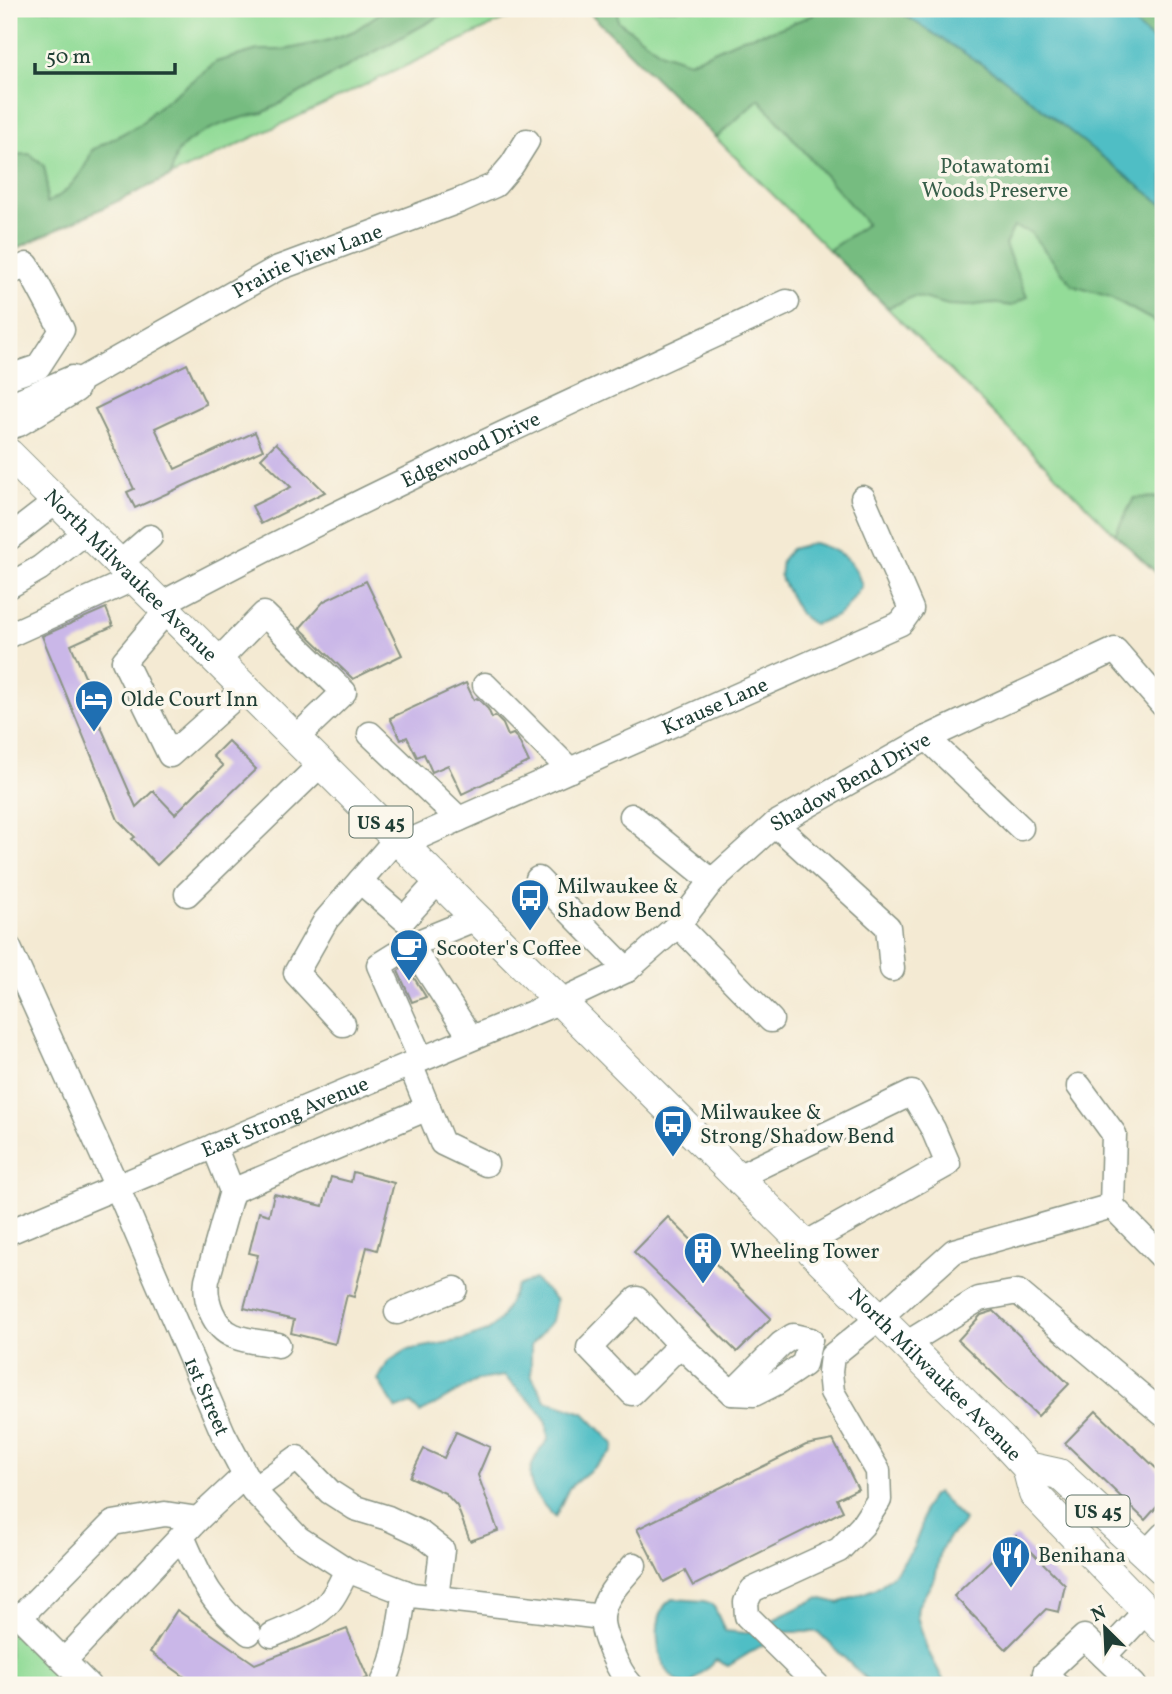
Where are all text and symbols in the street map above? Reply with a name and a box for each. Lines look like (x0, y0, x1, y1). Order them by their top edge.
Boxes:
scale bar (35, 32, 175, 76)
text: 50 m (46, 43, 91, 72)
park label: Potawatomi Woods Preserve (922, 153, 1068, 206)
street label: Prairie View Lane (228, 218, 387, 307)
street label: Edgewood Drive (397, 405, 545, 496)
street label: North Milwaukee Avenue (37, 483, 223, 669)
street label: Krause Lane (658, 671, 773, 743)
hotel icon: Olde Court Inn (73, 678, 115, 733)
place label: Olde Court Inn (121, 686, 258, 715)
street label: Shadow Bend Drive (765, 726, 936, 840)
road number: US 45 (350, 806, 412, 838)
place label: Milwaukee & Shadow Bend (557, 873, 682, 926)
bus stop icon: Milwaukee & Shadow Bend (509, 877, 551, 932)
cafe icon: Scooter's Coffee (388, 927, 430, 982)
place label: Scooter's Coffee (436, 935, 581, 964)
street label: East Strong Avenue (197, 1070, 374, 1166)
place label: Milwaukee & Strong/Shadow Bend (700, 1099, 894, 1152)
bus stop icon: Milwaukee & Strong/Shadow Bend (652, 1103, 694, 1158)
building icon: Wheeling Tower (682, 1230, 724, 1285)
place label: Wheeling Tower (730, 1238, 879, 1267)
street label: North Milwaukee Avenue (841, 1282, 1028, 1468)
street label: 1st Street (176, 1353, 236, 1441)
road number: US 45 (1066, 1496, 1130, 1526)
restaurant icon: Benihana (990, 1534, 1032, 1589)
place label: Benihana (1038, 1542, 1126, 1571)
north arrow (1070, 1592, 1140, 1662)
text: N (1087, 1600, 1111, 1629)

